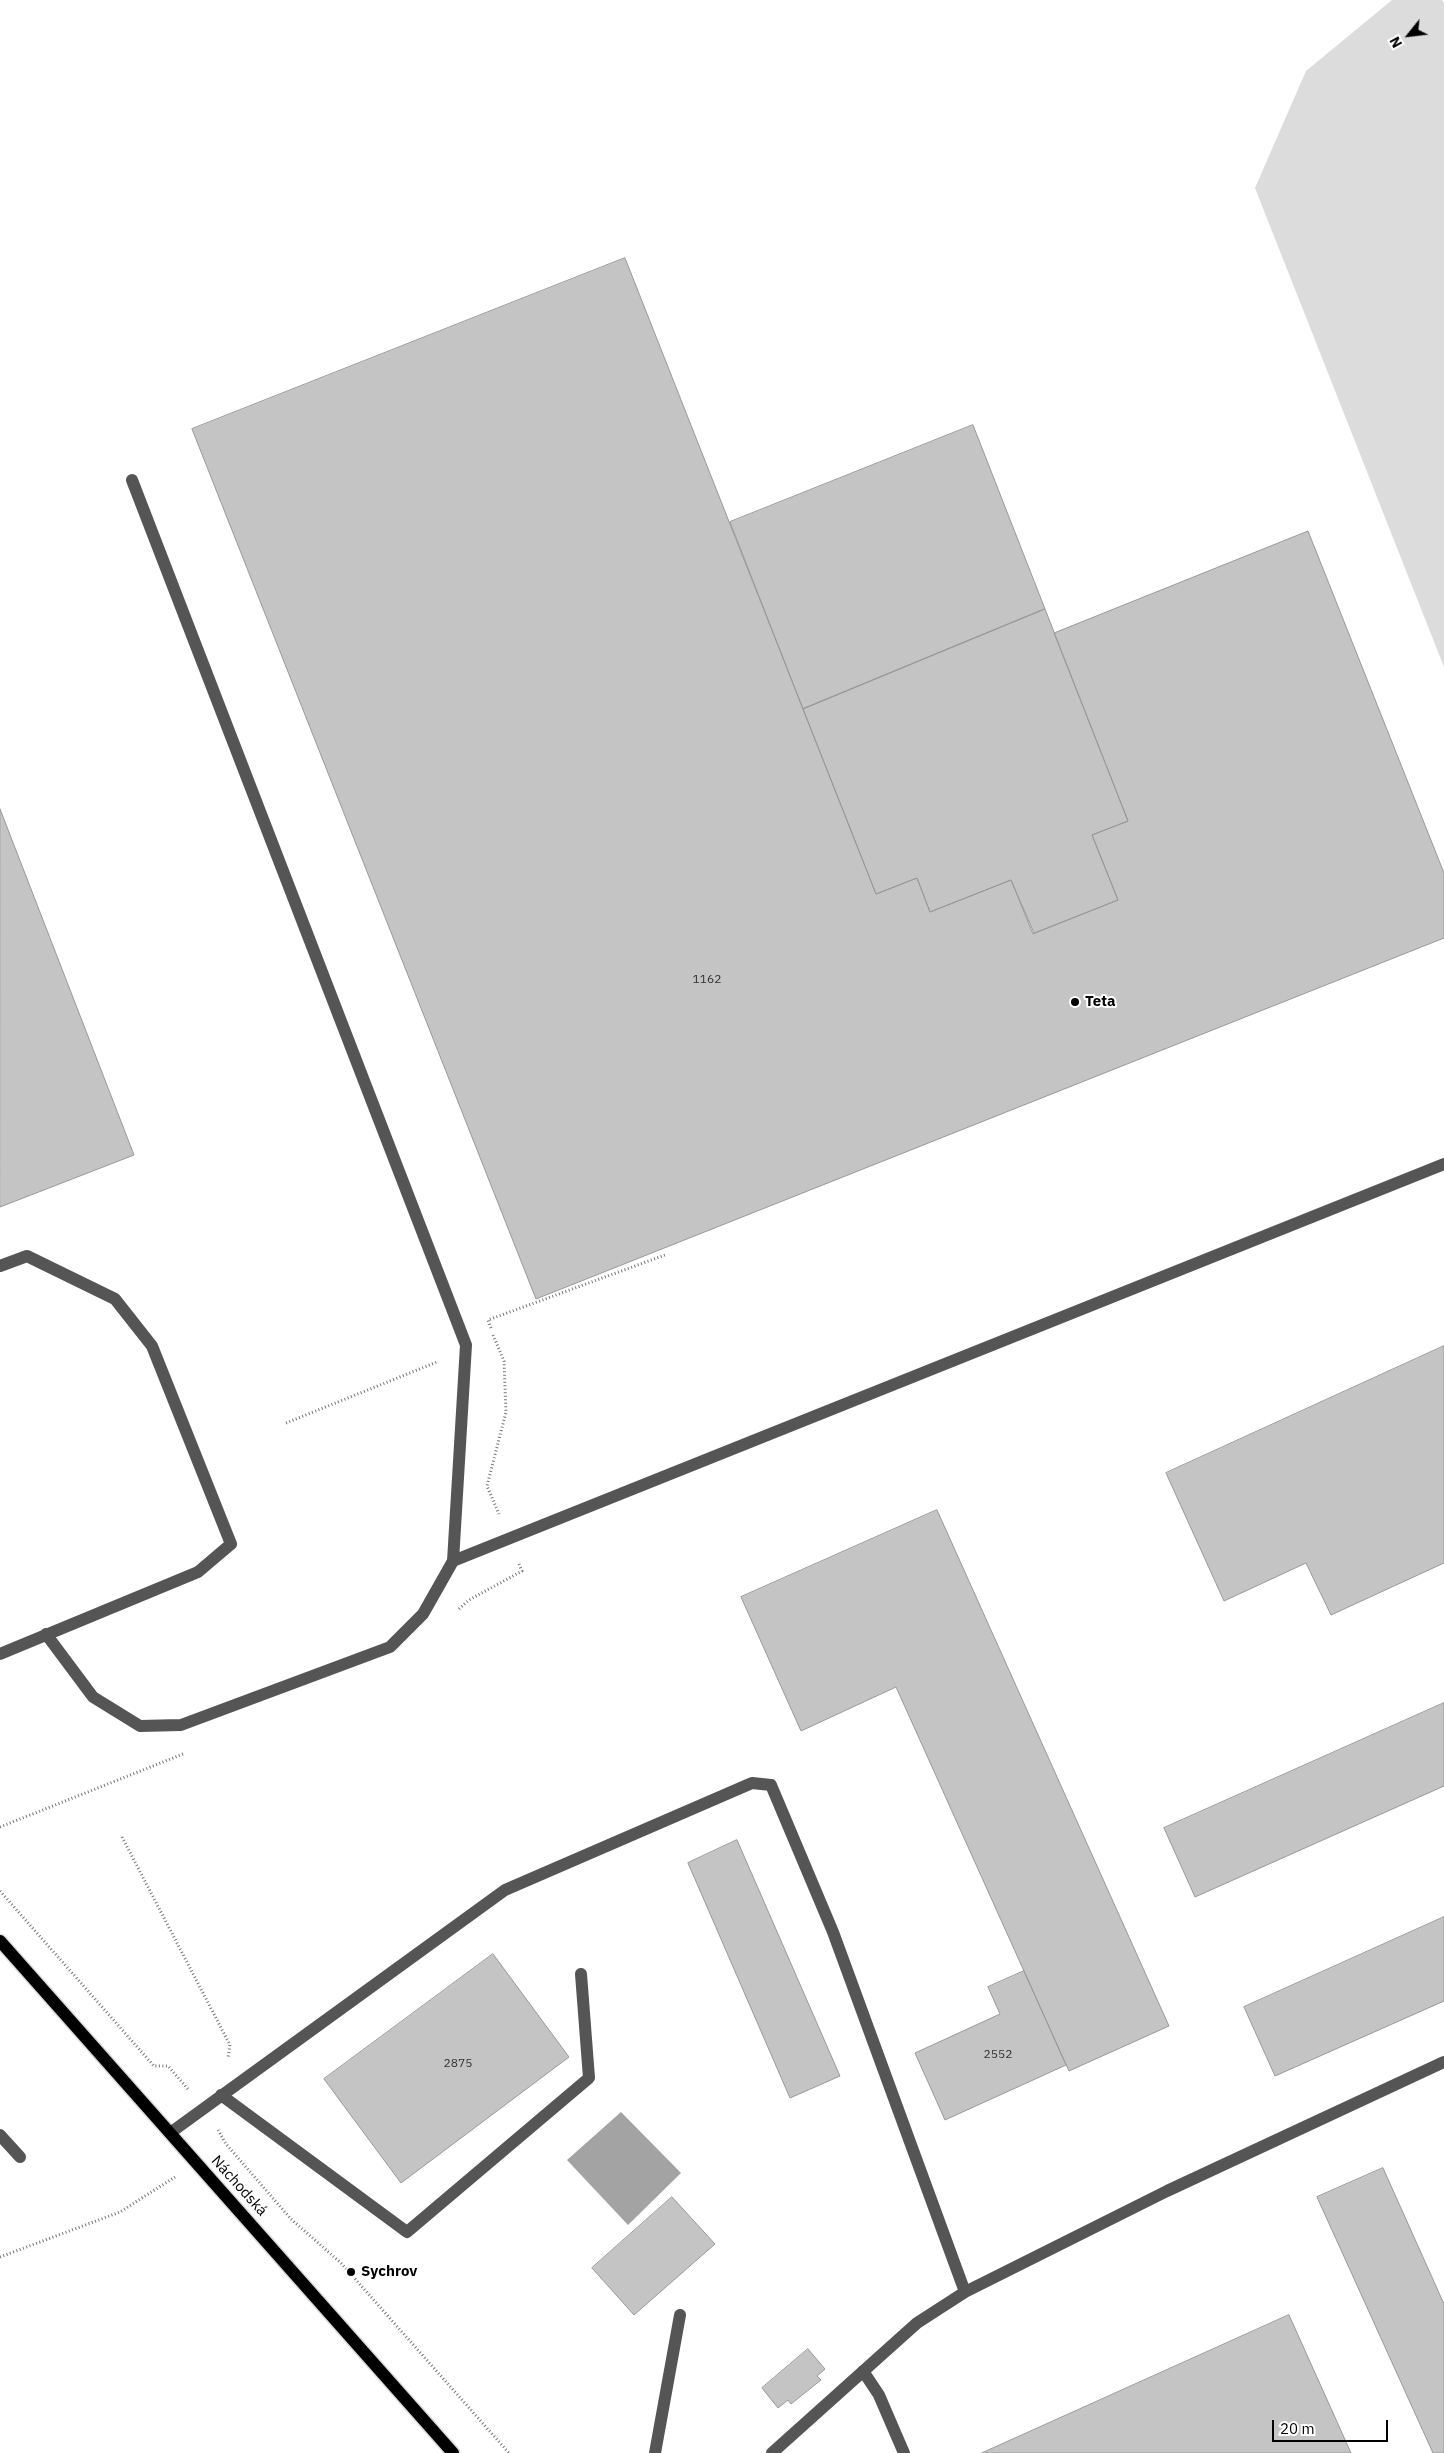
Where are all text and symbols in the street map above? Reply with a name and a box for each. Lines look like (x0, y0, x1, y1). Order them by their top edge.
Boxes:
north arrow (1384, 10, 1434, 60)
text: N (1386, 33, 1406, 51)
house number: 1162 (693, 973, 721, 987)
place label: Teta (1085, 993, 1115, 1011)
marker: Teta (1069, 996, 1081, 1008)
house number: 2552 (984, 2048, 1012, 2062)
house number: 2875 (444, 2057, 472, 2071)
street label: Náchodská (207, 2152, 271, 2220)
place label: Sychrov (361, 2263, 417, 2281)
marker: Sychrov (345, 2266, 357, 2278)
scale bar (1274, 2410, 1390, 2442)
text: 20 m (1280, 2419, 1315, 2438)

